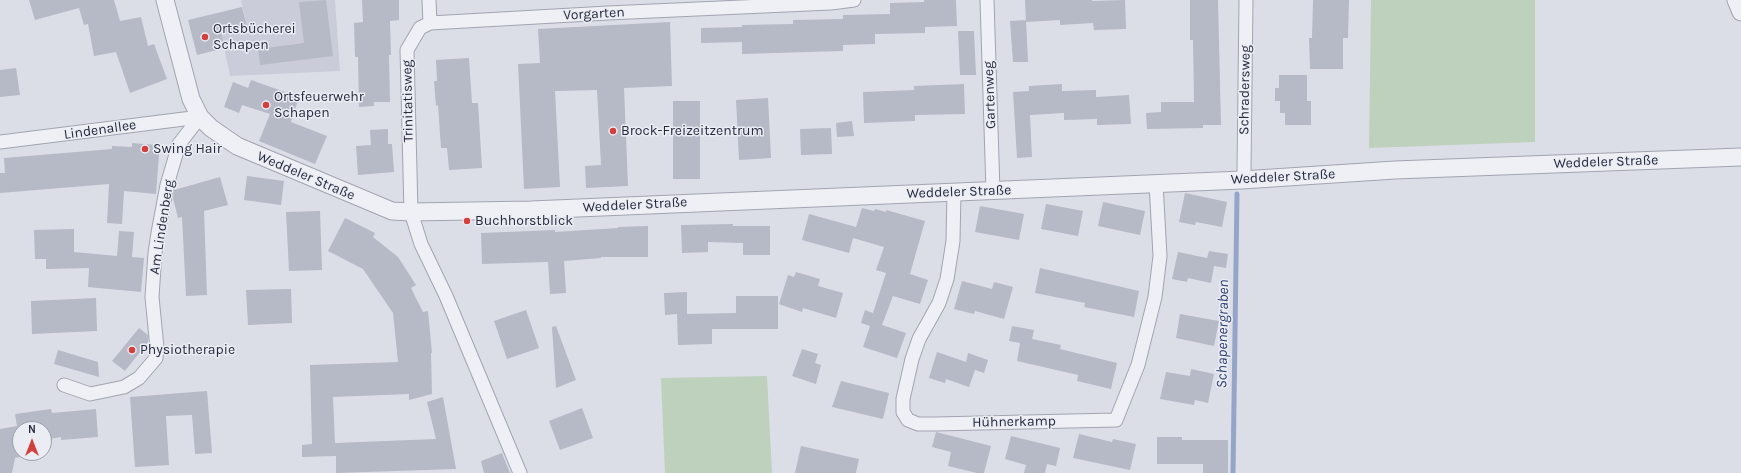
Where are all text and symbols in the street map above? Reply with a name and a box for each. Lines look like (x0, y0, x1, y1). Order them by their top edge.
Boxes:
street label: Vorgarten (563, 4, 625, 24)
place label: Ortsbücherei Schapen (213, 21, 296, 54)
marker: Ortsbücherei Schapen (200, 32, 210, 42)
street label: Schradersweg (1236, 45, 1254, 135)
street label: Trinitatisweg (399, 59, 417, 143)
street label: Gartenweg (980, 61, 1000, 129)
place label: Ortsfeuerwehr Schapen (274, 89, 364, 122)
marker: Ortsfeuerwehr Schapen (261, 100, 271, 110)
street label: Lindenallee (63, 117, 137, 143)
place label: Brock-Freizeitzentrum (621, 123, 764, 139)
marker: Brock-Freizeitzentrum (608, 126, 618, 136)
place label: Swing Hair (153, 141, 222, 157)
marker: Swing Hair (140, 144, 150, 154)
street label: Weddeler Straße (254, 148, 358, 204)
street label: Weddeler Straße (1553, 152, 1659, 172)
street label: Weddeler Straße (1230, 166, 1336, 188)
street label: Am Lindenberg (146, 178, 178, 276)
street label: Weddeler Straße (906, 182, 1012, 202)
street label: Weddeler Straße (582, 194, 688, 216)
place label: Buchhorstblick (475, 213, 573, 229)
marker: Buchhorstblick (462, 216, 472, 226)
water label: Schapenergraben (1213, 279, 1233, 389)
place label: Physiotherapie (140, 342, 235, 358)
marker: Physiotherapie (127, 345, 137, 355)
street label: Hühnerkamp (972, 413, 1056, 431)
north arrow (12, 421, 52, 461)
text: N (28, 423, 36, 436)

